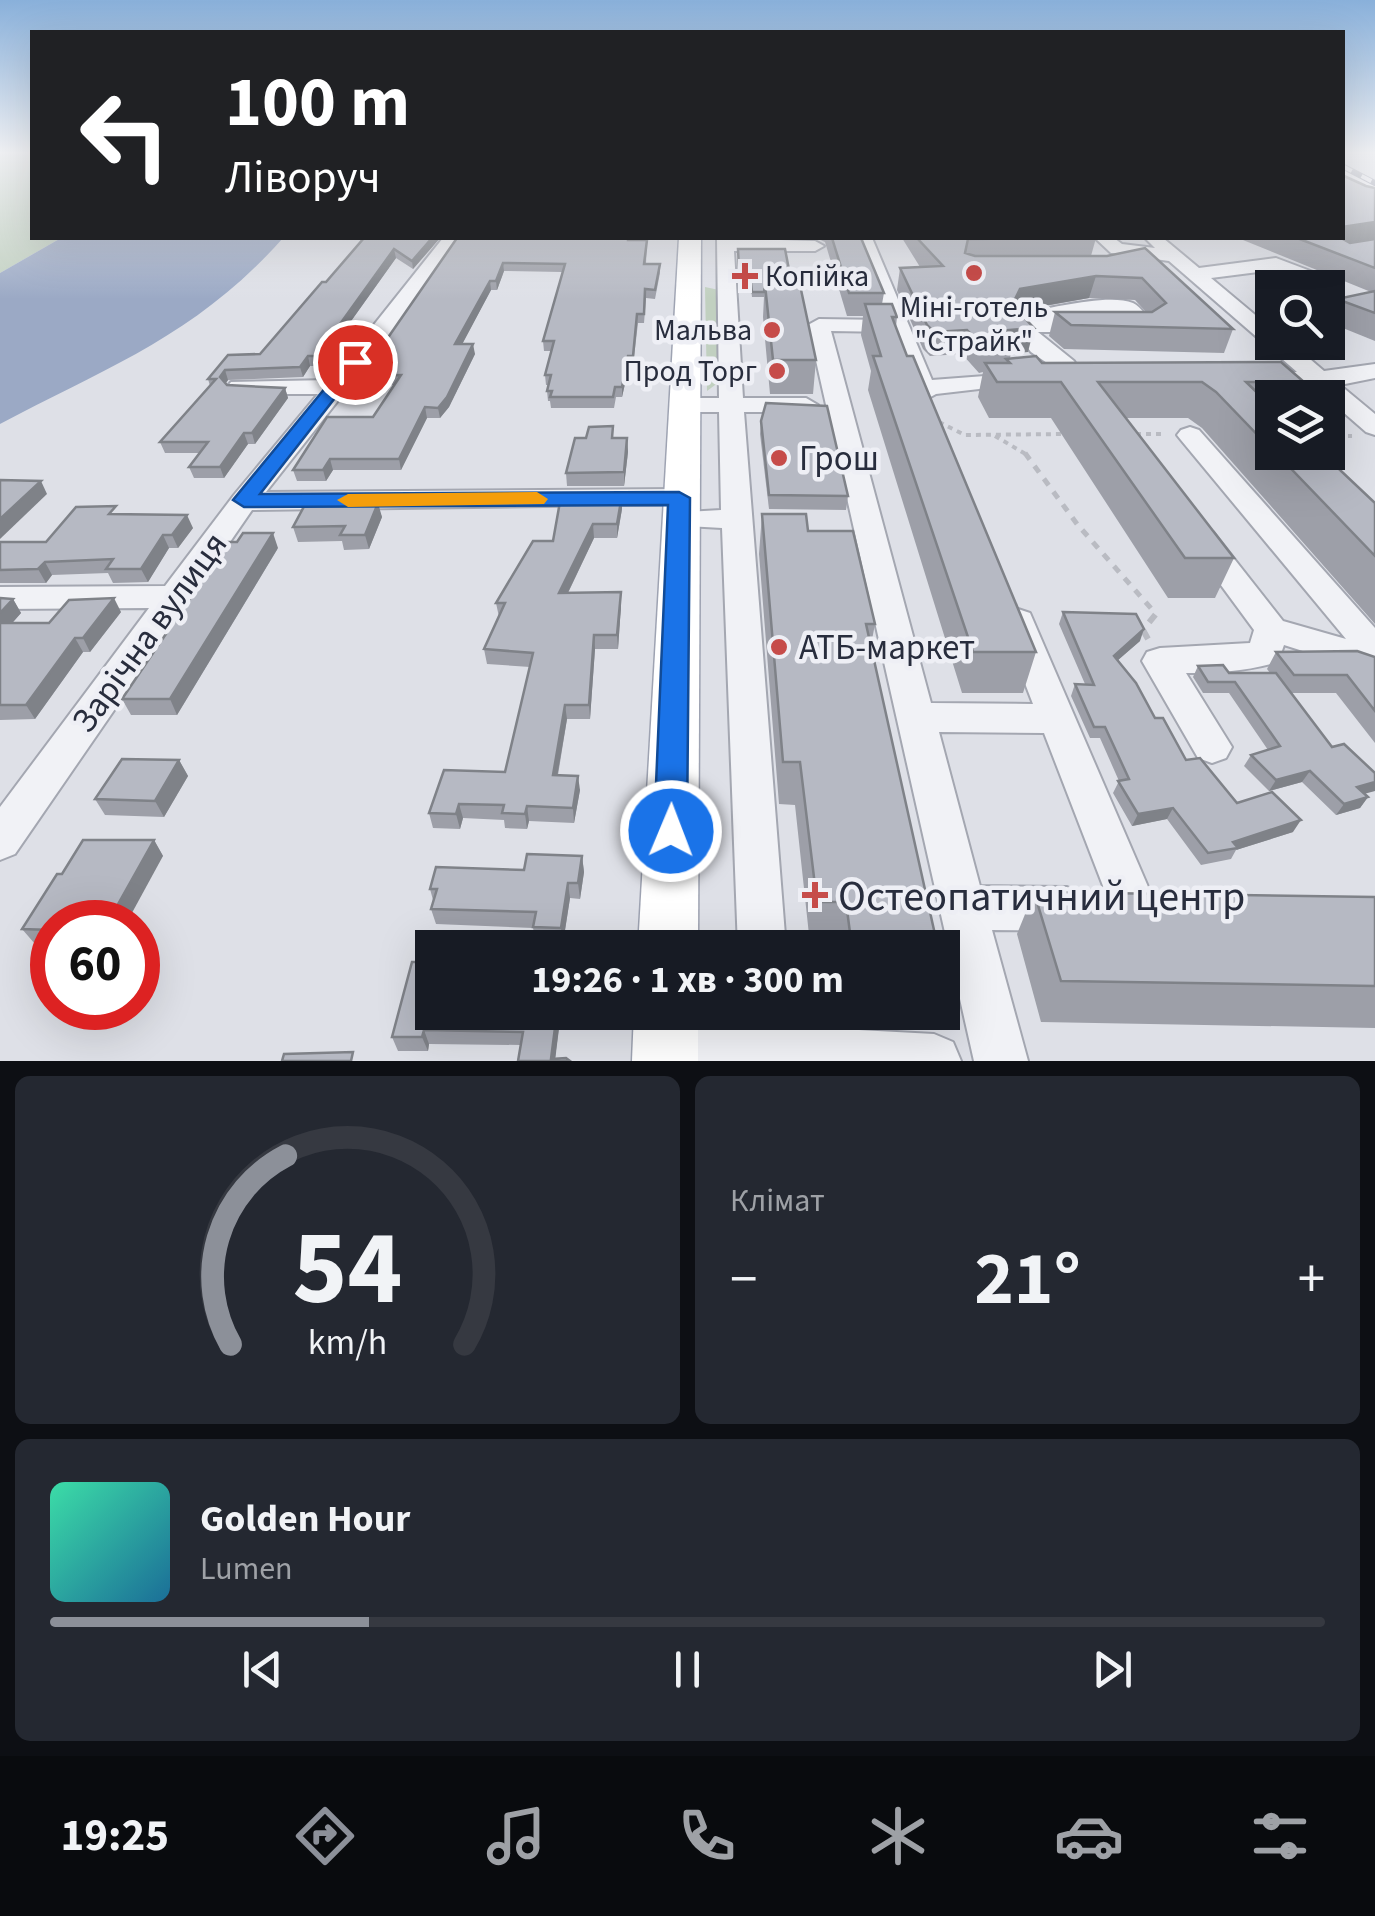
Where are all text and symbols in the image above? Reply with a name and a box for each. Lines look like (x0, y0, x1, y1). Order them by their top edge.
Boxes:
text: 100 m (225, 53, 410, 153)
icon: left (60, 70, 190, 200)
text: Ліворуч (225, 146, 381, 210)
place label: Копійка (765, 255, 869, 298)
marker: Міні-готель "Страйк" (963, 262, 985, 284)
marker: Копійка (734, 265, 756, 287)
map controls (1255, 270, 1345, 470)
button: search (1255, 270, 1345, 360)
place label: Міні-готель "Страйк" (900, 286, 1048, 363)
place label: Мальва (654, 309, 752, 352)
marker: Мальва (761, 319, 783, 341)
pin (313, 320, 398, 405)
icon: arrive (328, 335, 383, 390)
place label: Прод Торг (623, 350, 757, 393)
marker: Прод Торг (766, 360, 788, 382)
button: layers (1255, 380, 1345, 470)
place label: Грош (799, 434, 879, 484)
marker: Грош (768, 447, 790, 469)
street label: Зарічна вулиця (60, 522, 240, 743)
place label: АТБ-маркет (799, 623, 975, 673)
marker: АТБ-маркет (768, 636, 790, 658)
position arrow (619, 779, 723, 883)
place label: Остеопатичний центр (838, 867, 1245, 927)
marker: Остеопатичний центр (802, 882, 828, 908)
speed limit sign: 60 (30, 900, 160, 1030)
text: 19:26 · 1 хв · 300 m (531, 953, 844, 1007)
text: Клімат (730, 1178, 825, 1224)
text: 54 (293, 1196, 402, 1344)
text: 21° (974, 1226, 1081, 1333)
text: − (730, 1241, 757, 1319)
text: + (1298, 1241, 1325, 1319)
text: km/h (308, 1317, 387, 1368)
text: Golden Hour (200, 1492, 410, 1546)
text: Lumen (200, 1546, 293, 1592)
icon: previous (235, 1642, 290, 1697)
icon: pause (660, 1642, 715, 1697)
icon: next (1085, 1642, 1140, 1697)
icon: directions (290, 1801, 360, 1871)
icon: music (481, 1801, 551, 1871)
icon: phone (672, 1801, 742, 1871)
icon: climate (863, 1801, 933, 1871)
icon: car (1054, 1801, 1124, 1871)
icon: filters (1245, 1801, 1315, 1871)
text: 19:25 (60, 1804, 169, 1868)

